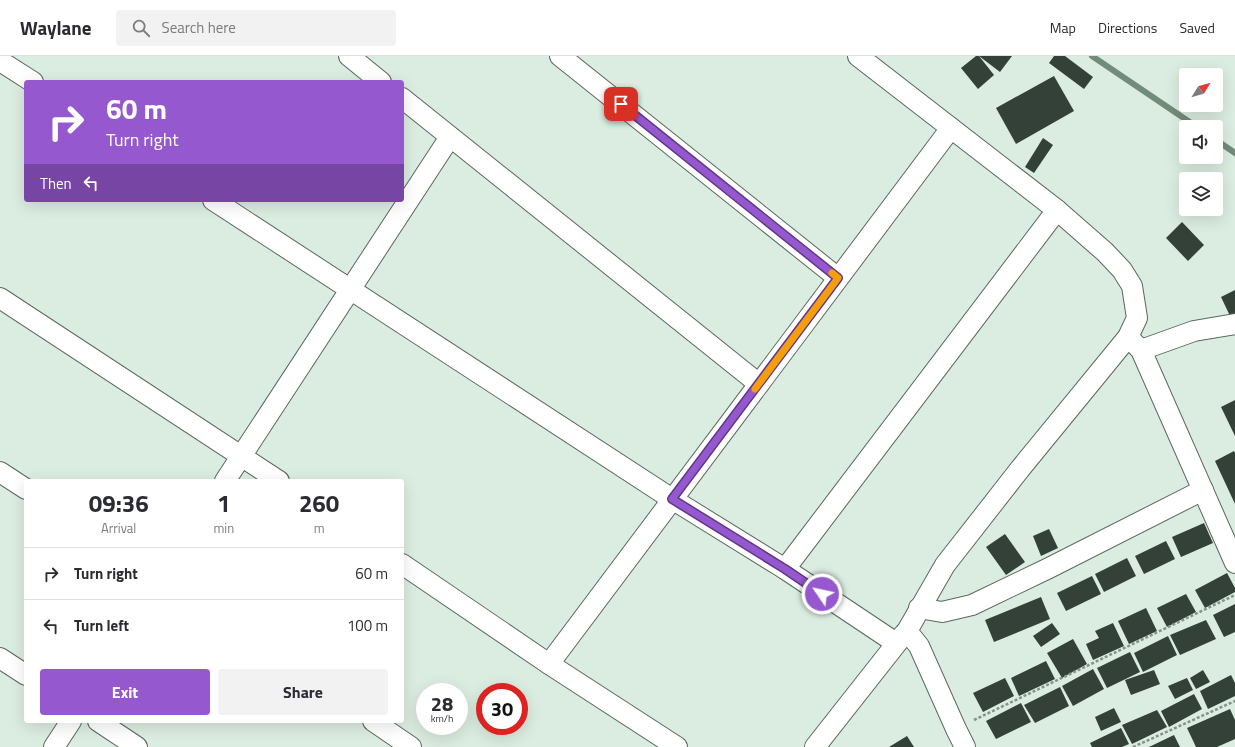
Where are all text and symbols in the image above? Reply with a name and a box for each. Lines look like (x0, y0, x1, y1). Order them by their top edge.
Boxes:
search box (116, 10, 396, 46)
text: Waylane (20, 13, 92, 42)
text: Search here (162, 16, 236, 39)
icon: search (130, 17, 152, 39)
text: Map (1050, 17, 1076, 38)
text: Directions (1098, 17, 1157, 38)
text: Saved (1179, 17, 1215, 38)
north arrow (1179, 68, 1223, 112)
map controls (1179, 68, 1223, 216)
text: 60 m (106, 87, 167, 130)
pin (604, 87, 638, 121)
icon: arrive (610, 93, 632, 115)
icon: right (40, 96, 92, 148)
button: sound (1179, 120, 1223, 164)
text: Turn right (106, 126, 179, 153)
text: Then (40, 172, 72, 195)
icon: left (80, 172, 102, 194)
button: layers (1179, 172, 1223, 216)
text: 09:36 (89, 485, 149, 521)
text: 1 (217, 485, 231, 521)
text: 260 (299, 485, 339, 521)
text: Arrival (101, 518, 136, 538)
text: min (213, 518, 234, 538)
text: m (314, 518, 325, 538)
text: Turn right (74, 562, 138, 585)
text: 60 m (355, 562, 388, 585)
icon: right (40, 563, 62, 585)
position arrow (801, 573, 843, 615)
text: Turn left (74, 614, 129, 637)
text: 100 m (347, 614, 388, 637)
icon: left (40, 615, 62, 637)
button: Exit (40, 669, 210, 715)
button: Share (218, 669, 388, 715)
speed limit sign: 30 (476, 683, 528, 735)
text: 28 (431, 688, 453, 719)
text: km/h (431, 711, 453, 726)

